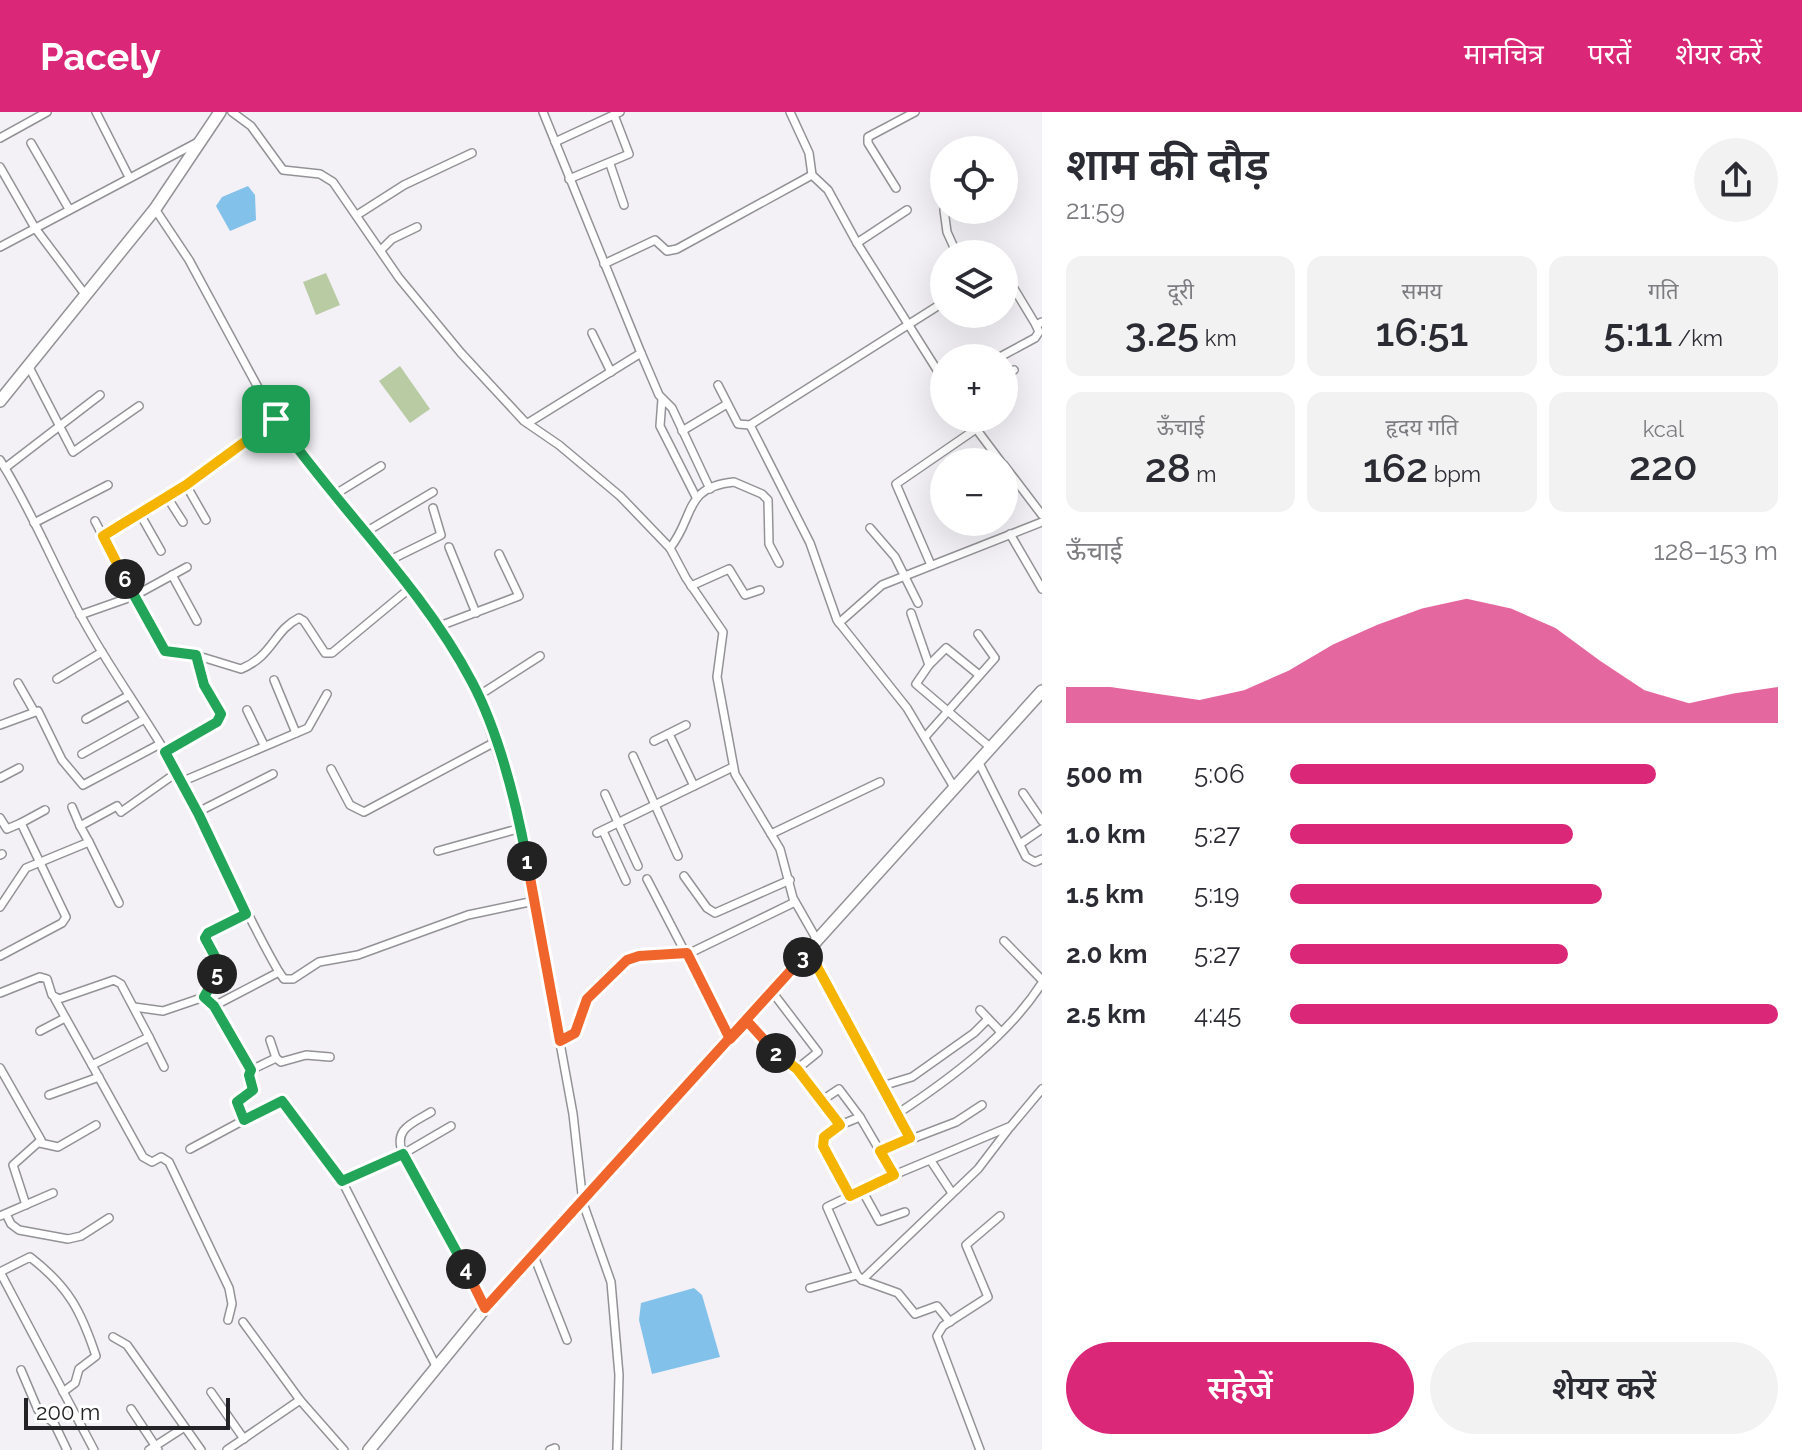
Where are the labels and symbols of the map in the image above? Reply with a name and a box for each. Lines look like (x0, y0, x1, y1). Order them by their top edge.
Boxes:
pin (242, 385, 310, 453)
pin: 6 (105, 559, 145, 599)
pin: 1 (507, 841, 547, 881)
pin: 3 (783, 937, 823, 977)
pin: 5 (197, 954, 237, 994)
pin: 2 (756, 1033, 796, 1073)
pin: 4 (446, 1249, 486, 1289)
scale bar (24, 1394, 230, 1430)

